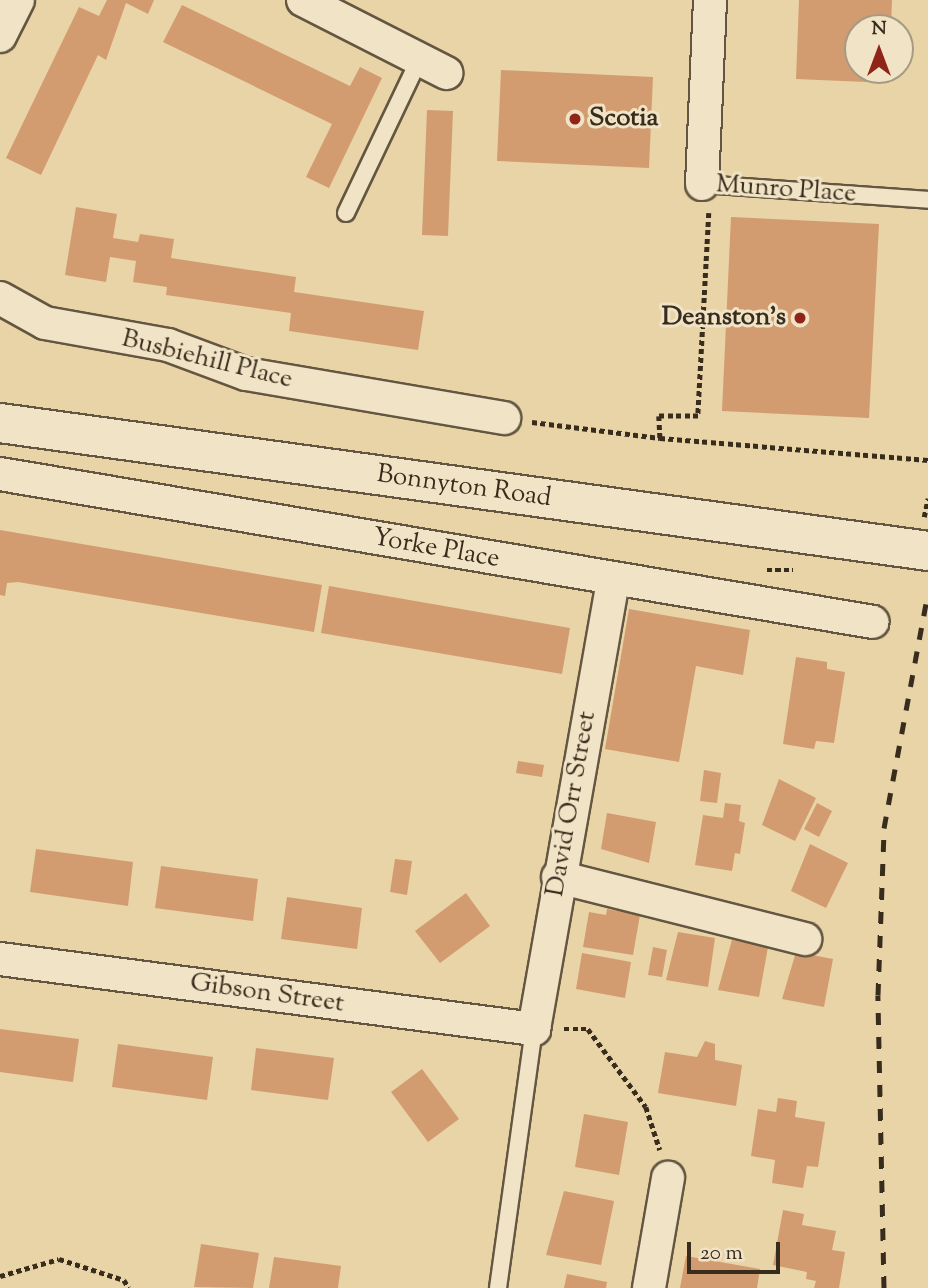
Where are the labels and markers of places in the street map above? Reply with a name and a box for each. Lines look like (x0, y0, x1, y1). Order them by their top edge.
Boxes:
place label: Scotia (589, 103, 659, 135)
marker: Scotia (567, 111, 583, 127)
place label: Deanston's (662, 302, 786, 334)
marker: Deanston's (792, 310, 808, 326)

